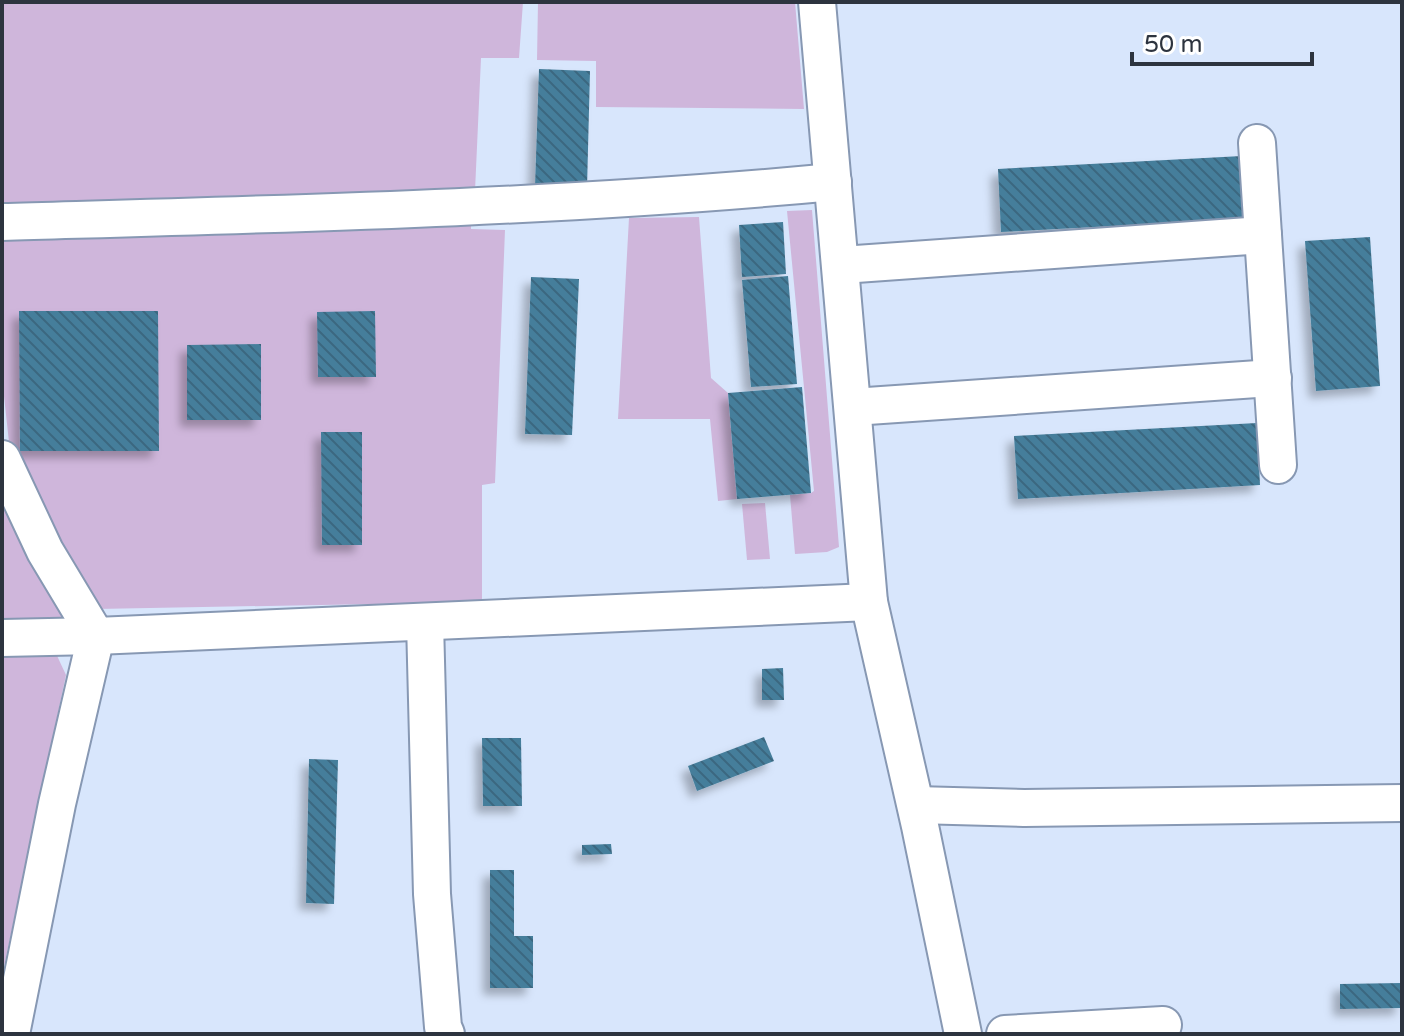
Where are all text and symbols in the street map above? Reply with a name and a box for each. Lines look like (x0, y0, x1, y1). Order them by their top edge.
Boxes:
scale bar (1132, 16, 1312, 66)
text: 50 m (1144, 30, 1202, 59)

